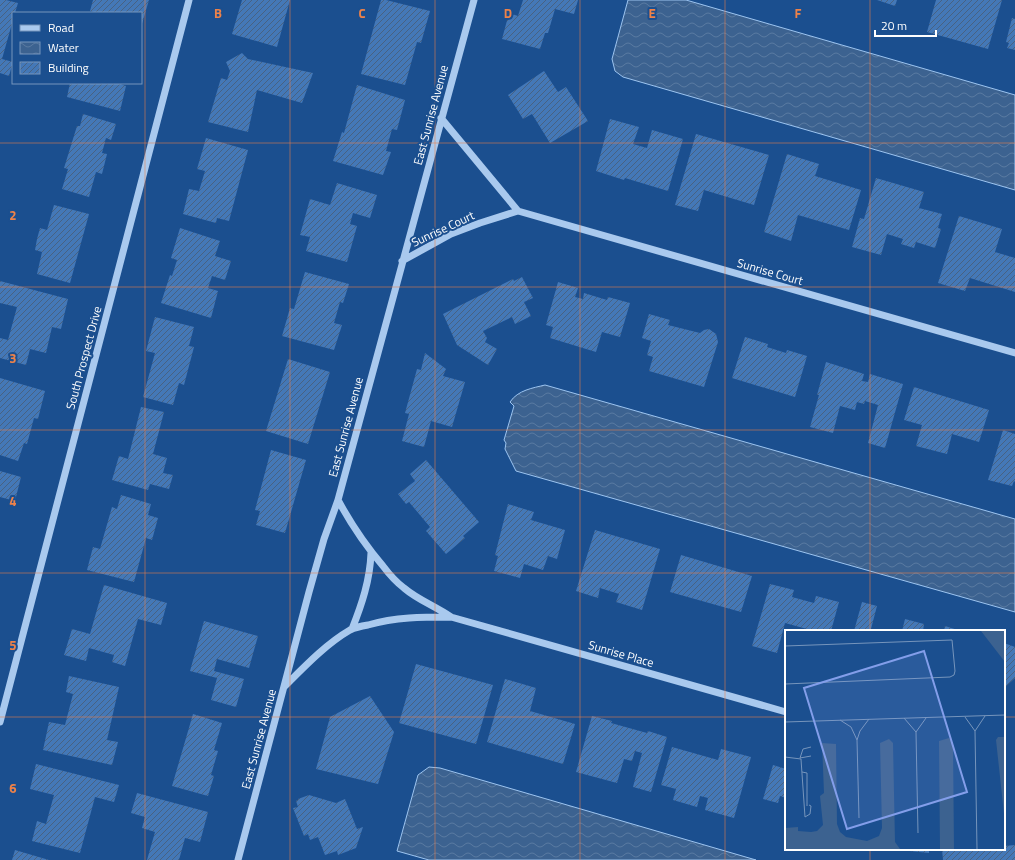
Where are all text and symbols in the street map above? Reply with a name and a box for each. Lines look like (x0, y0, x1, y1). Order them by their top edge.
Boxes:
text: B (214, 3, 222, 23)
text: C (358, 3, 366, 23)
text: D (504, 3, 512, 23)
text: E (648, 3, 656, 23)
text: F (795, 3, 802, 23)
legend (12, 12, 142, 84)
scale bar (875, 12, 936, 38)
text: 20 m (881, 16, 907, 35)
text: Road (48, 18, 74, 37)
text: Water (48, 38, 79, 57)
text: Building (48, 58, 89, 77)
street label: East Sunrise Avenue (408, 63, 453, 167)
text: 2 (9, 205, 17, 225)
street label: Sunrise Court (408, 205, 478, 251)
street label: Sunrise Court (735, 253, 806, 290)
street label: South Prospect Drive (61, 304, 106, 412)
text: 3 (9, 348, 17, 368)
street label: East Sunrise Avenue (323, 375, 368, 479)
text: 4 (9, 491, 17, 511)
inset map (785, 630, 1005, 850)
text: 5 (9, 635, 17, 655)
street label: Sunrise Place (586, 635, 656, 672)
street label: East Sunrise Avenue (236, 687, 281, 791)
text: 6 (9, 778, 17, 798)

